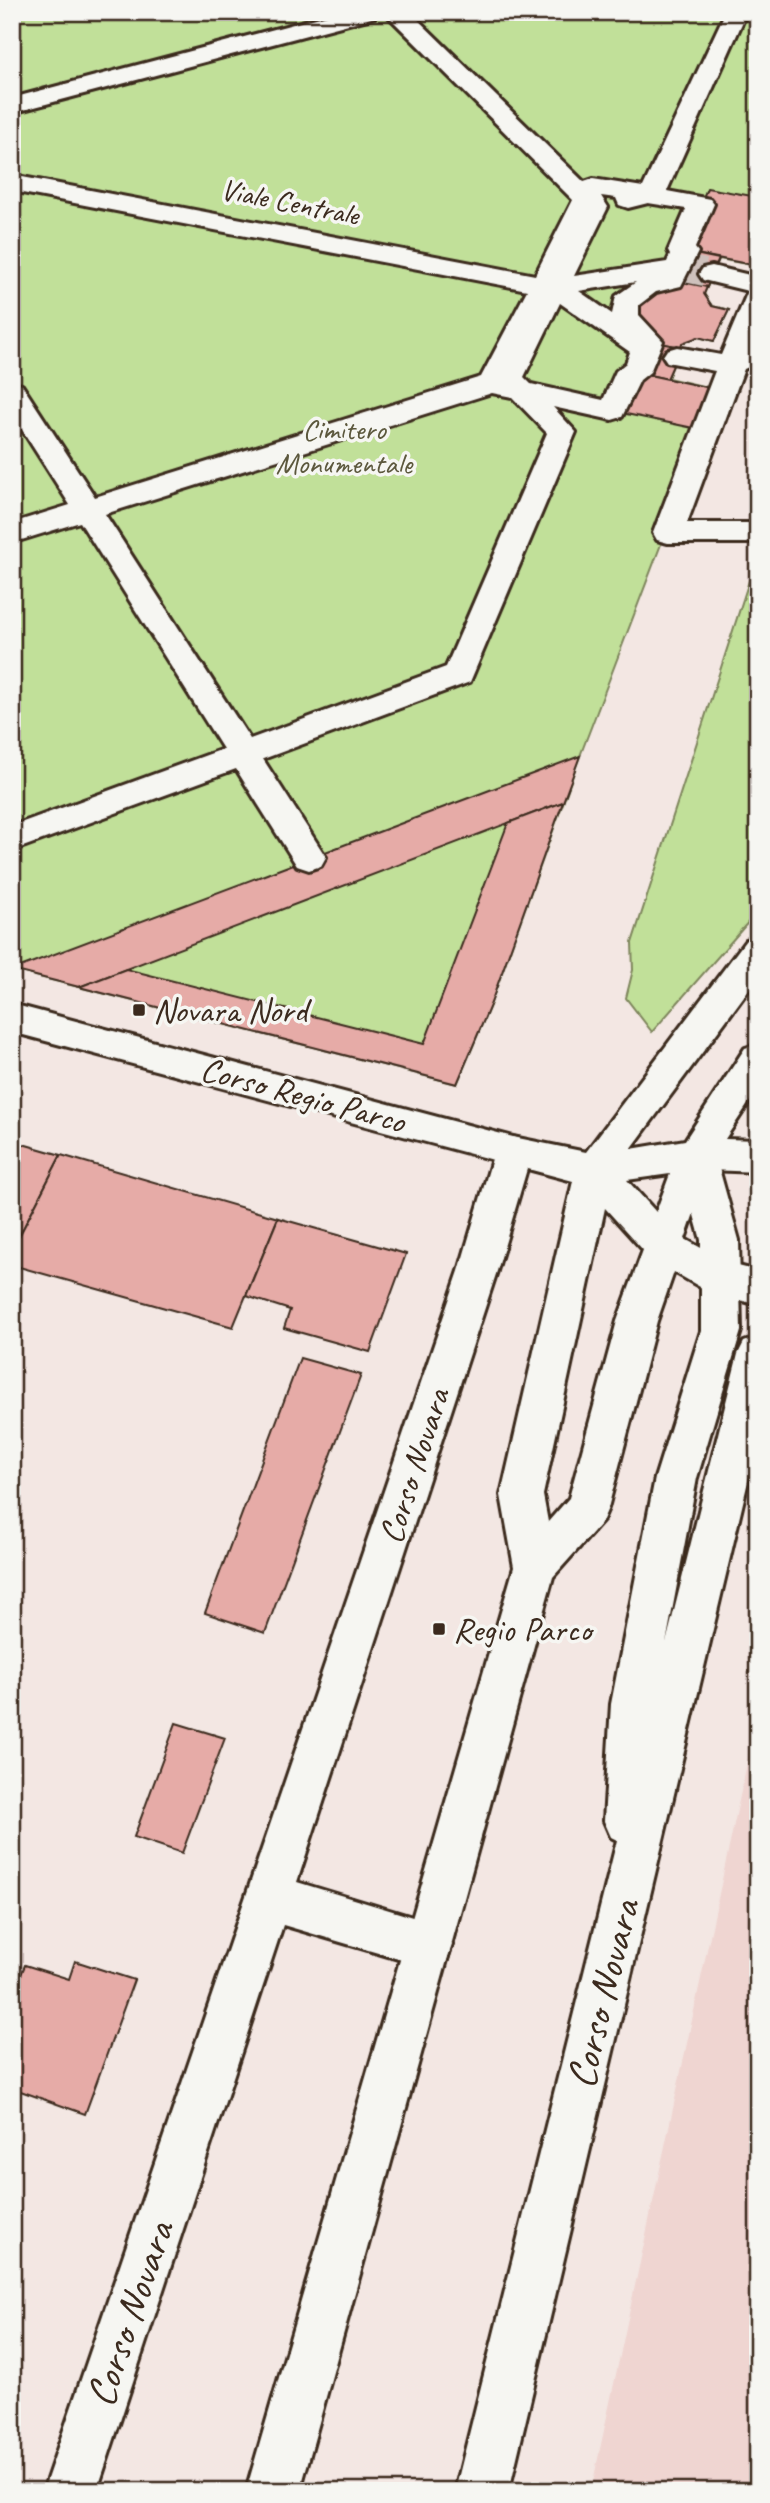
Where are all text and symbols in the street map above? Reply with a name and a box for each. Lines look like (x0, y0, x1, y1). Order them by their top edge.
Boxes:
street label: Viale Centrale (218, 170, 364, 234)
park label: Cimitero Monumentale (276, 410, 414, 482)
place label: Novara Nord (153, 988, 312, 1033)
marker: Novara Nord (131, 1002, 147, 1018)
street label: Corso Regio Parco (196, 1046, 412, 1144)
street label: Corso Novara (368, 1381, 461, 1549)
place label: Regio Parco (453, 1607, 595, 1652)
marker: Regio Parco (431, 1621, 447, 1637)
street label: Corso Novara (554, 1891, 653, 2094)
street label: Corso Novara (74, 2212, 187, 2413)

